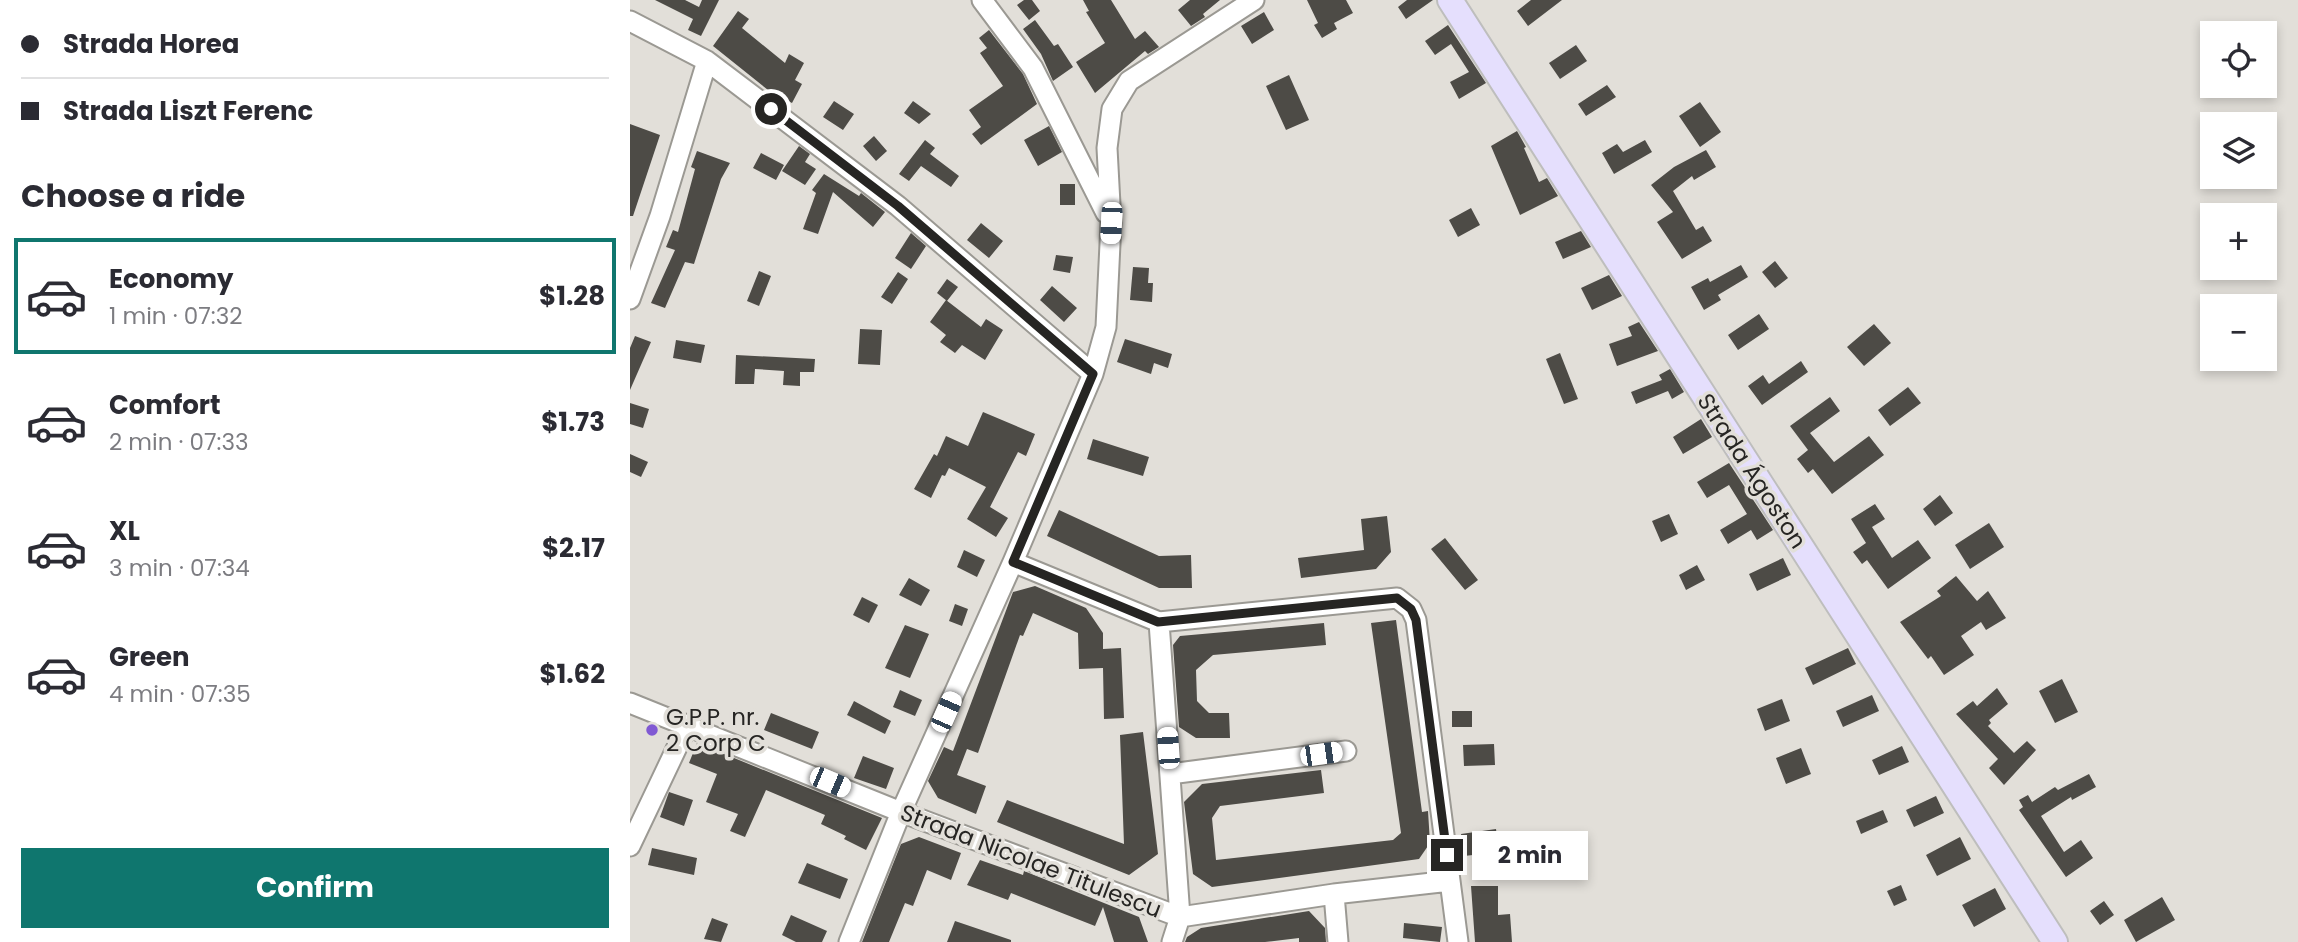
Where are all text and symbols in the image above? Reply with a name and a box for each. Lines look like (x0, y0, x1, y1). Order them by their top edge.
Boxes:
map controls (2200, 21, 2277, 371)
button: locate (2200, 21, 2277, 98)
text: Strada Horea (63, 26, 240, 62)
text: Strada Liszt Ferenc (63, 93, 313, 129)
route start (755, 93, 787, 125)
button: layers (2200, 112, 2277, 189)
text: Choose a ride (21, 173, 245, 218)
car (1100, 201, 1123, 245)
button: + (2200, 203, 2277, 280)
text: Economy (109, 261, 233, 297)
icon: car (25, 265, 88, 328)
text: $1.28 (539, 278, 605, 314)
button: − (2200, 294, 2277, 371)
text: 1 min · 07:32 (109, 300, 242, 332)
text: Comfort (109, 387, 221, 423)
street label: Strada Ágoston (1690, 387, 1814, 555)
icon: car (25, 391, 88, 454)
text: $1.73 (541, 404, 605, 440)
text: 2 min · 07:33 (109, 426, 249, 458)
text: XL (109, 513, 140, 549)
icon: car (25, 517, 88, 580)
text: $2.17 (542, 530, 605, 566)
text: 3 min · 07:34 (109, 552, 250, 584)
text: Green (109, 639, 190, 675)
icon: car (25, 643, 88, 706)
text: $1.62 (539, 656, 605, 692)
text: 4 min · 07:35 (109, 678, 251, 710)
car (928, 689, 965, 735)
place label: G.P.P. nr. 2 Corp C (666, 701, 766, 759)
marker: G.P.P. nr. 2 Corp C (644, 722, 660, 738)
car (1157, 726, 1180, 770)
car (1299, 741, 1344, 767)
car (807, 764, 854, 800)
street label: Strada Nicolae Titulescu (896, 796, 1166, 926)
callout: 2 min (1472, 830, 1587, 880)
route end (1431, 839, 1463, 871)
text: 2 min (1498, 839, 1562, 871)
button: Confirm (21, 848, 609, 928)

